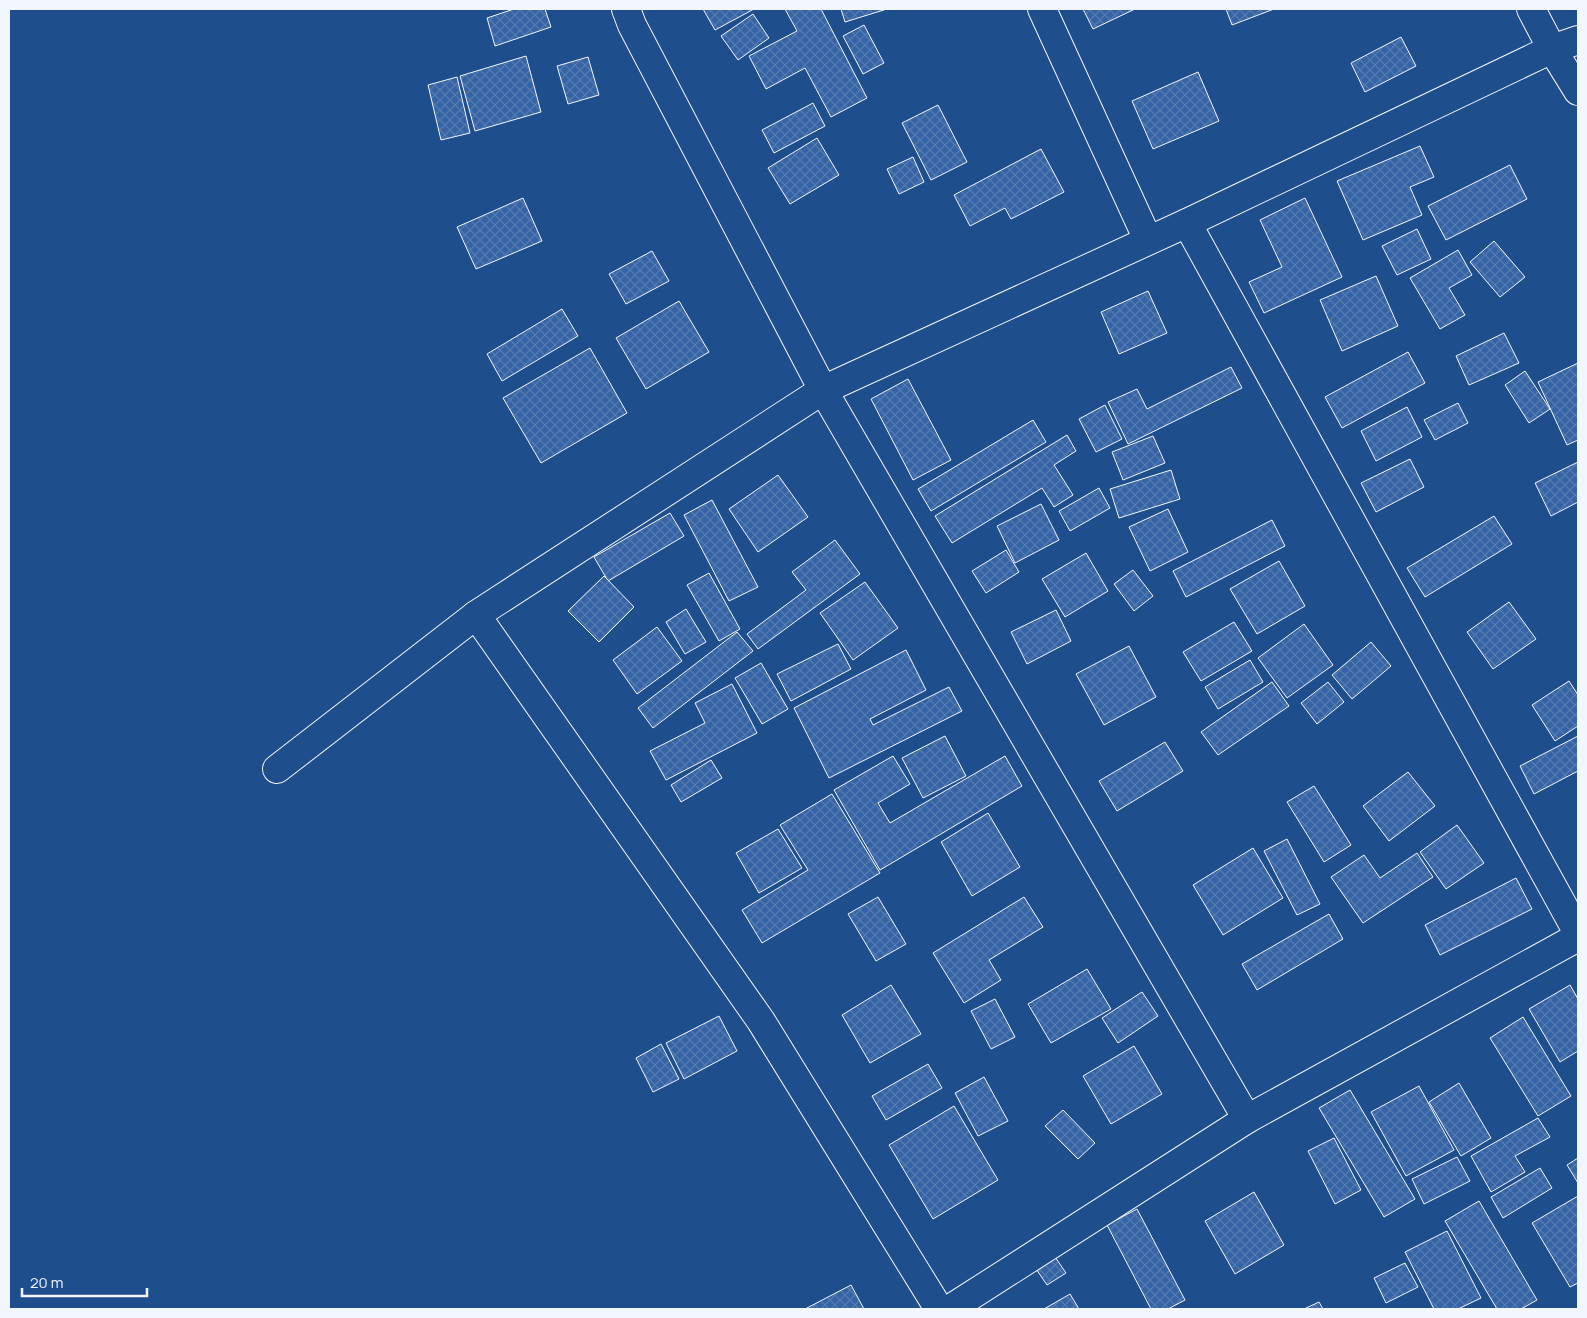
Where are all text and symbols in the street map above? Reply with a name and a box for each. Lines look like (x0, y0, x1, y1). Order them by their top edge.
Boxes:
scale bar (22, 1266, 148, 1298)
text: 20 m (30, 1272, 63, 1293)

